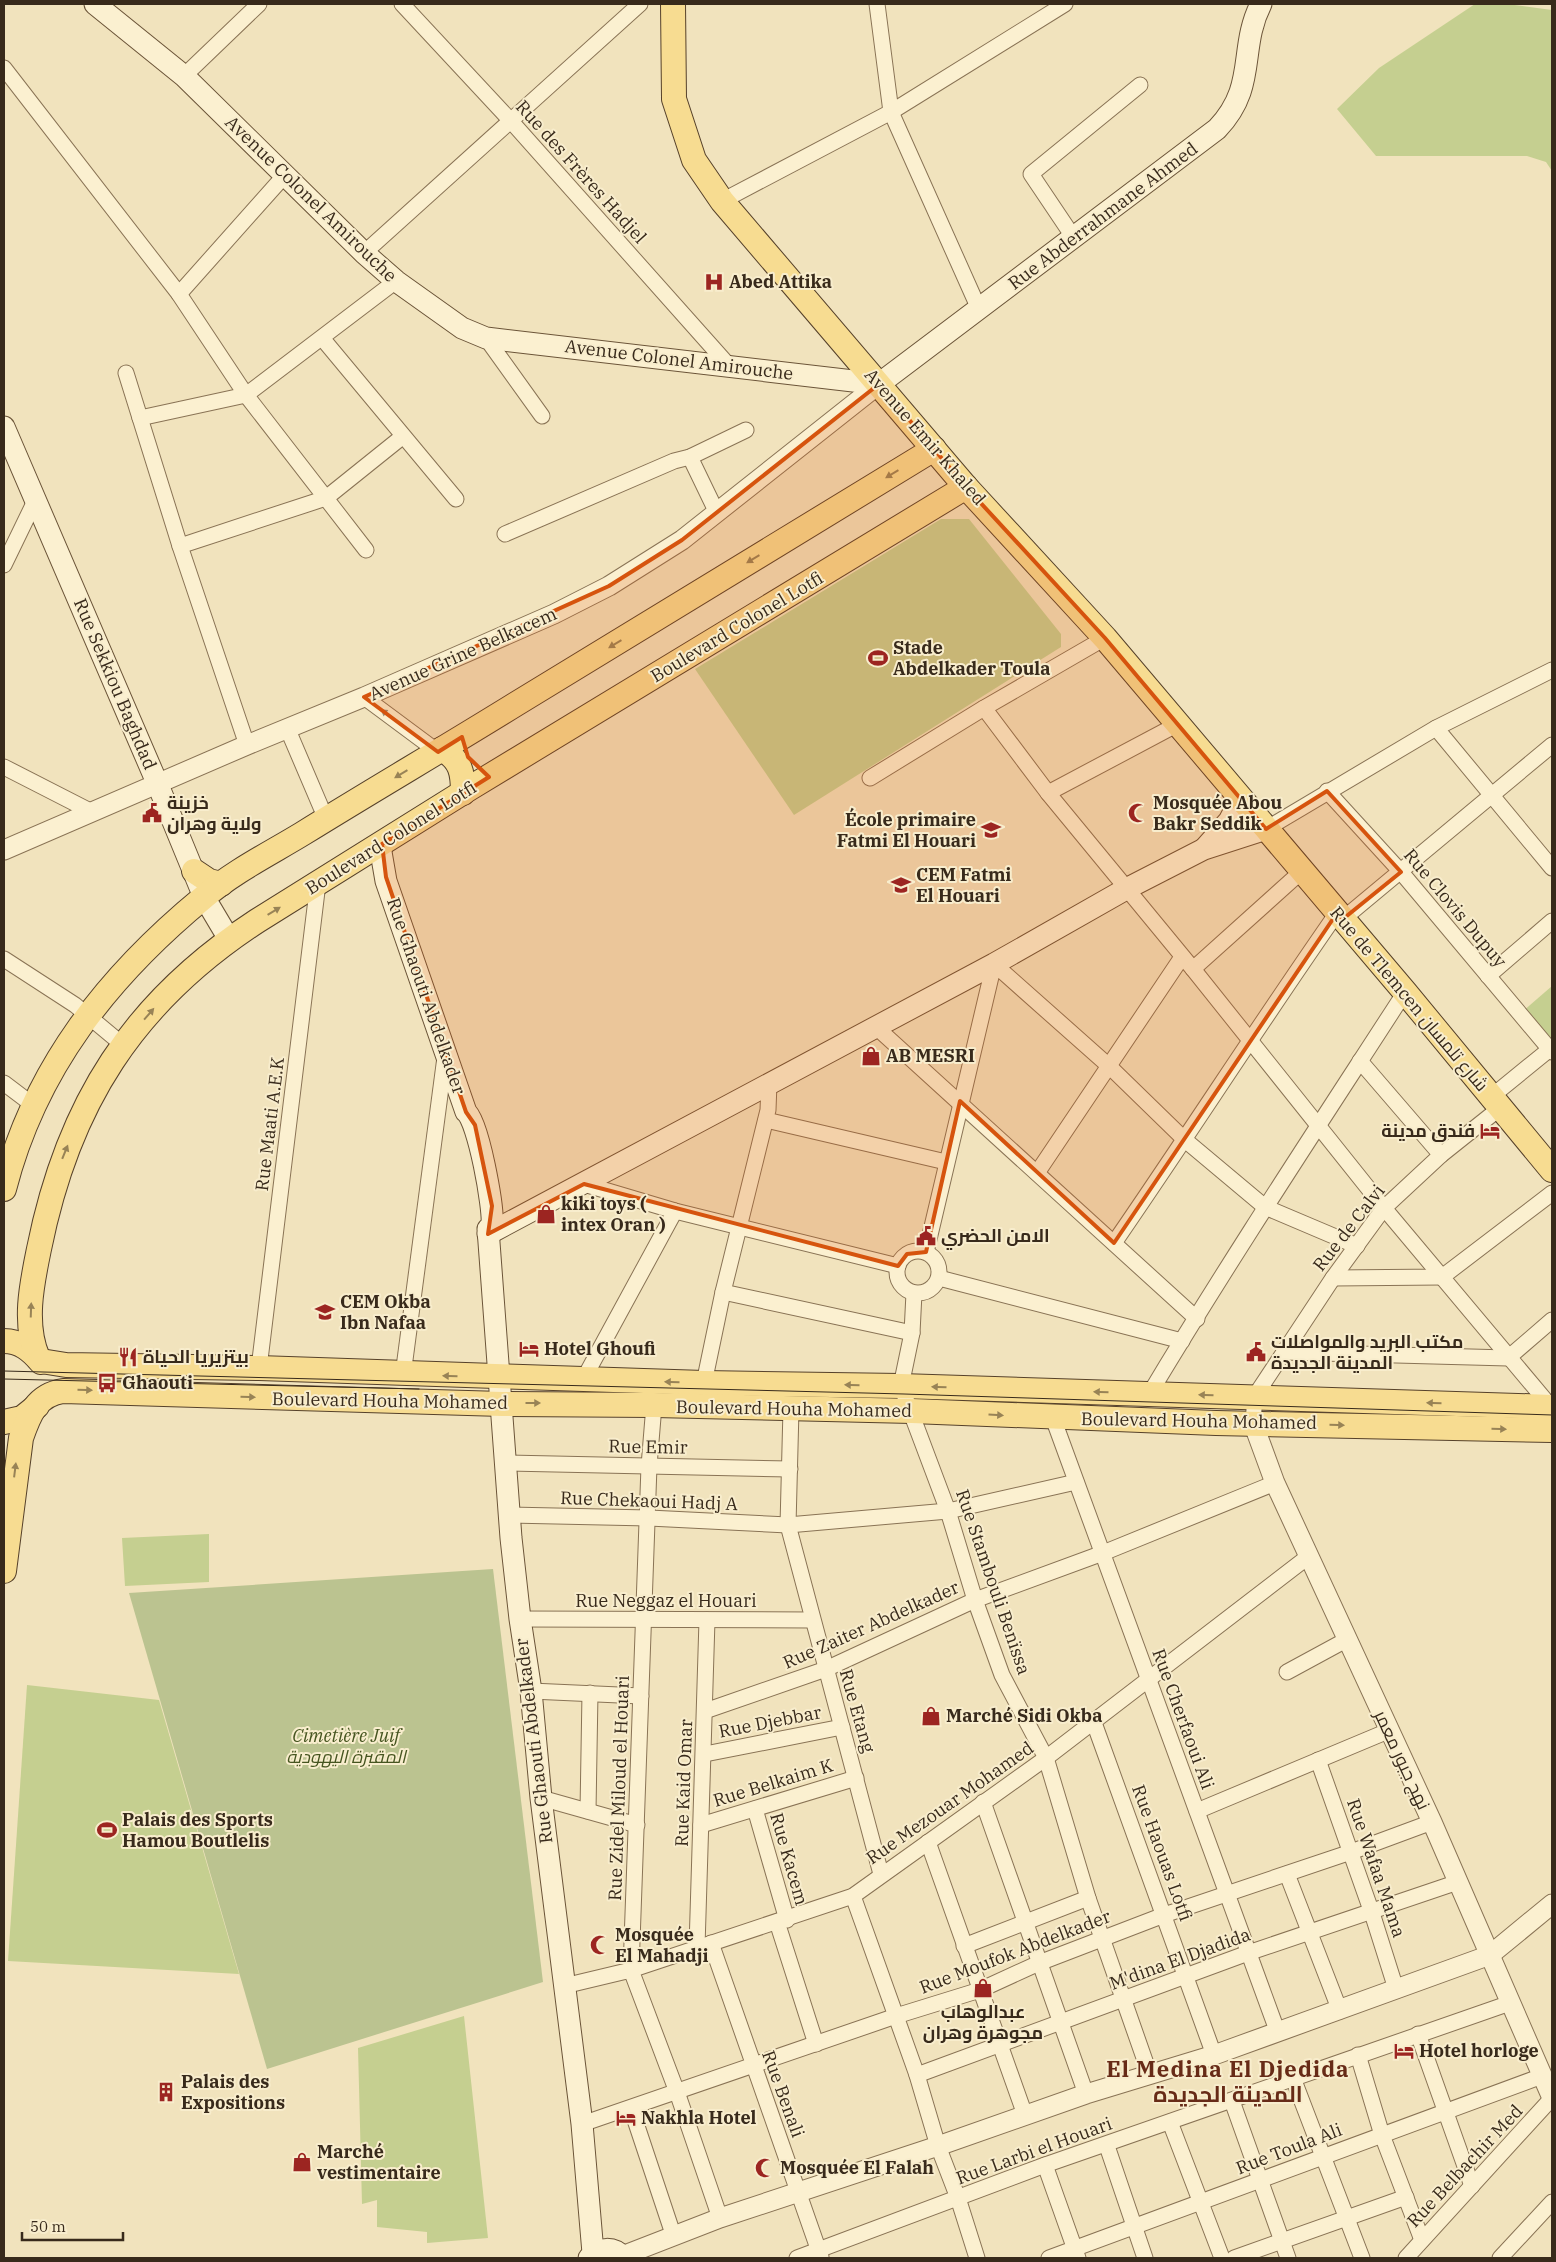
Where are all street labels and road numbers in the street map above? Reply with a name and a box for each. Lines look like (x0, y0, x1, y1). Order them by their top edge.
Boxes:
street label: Rue des Frères Hadjel (511, 95, 652, 248)
street label: Avenue Colonel Amirouche (221, 110, 402, 287)
street label: Rue Abderrahmane Ahmed (1003, 137, 1202, 294)
street label: Avenue Colonel Amirouche (564, 334, 795, 385)
street label: Avenue Emir Khaled (860, 363, 991, 510)
street label: Boulevard Colonel Lotfi (646, 566, 827, 687)
street label: Rue Sekkiou Baghdad (69, 595, 162, 773)
street label: Avenue Grine Belkacem (366, 602, 560, 705)
street label: Boulevard Colonel Lotfi (301, 776, 480, 900)
street label: Rue Clovis Dupuy (1399, 844, 1512, 972)
street label: Rue Ghaouti Abdelkader (382, 894, 471, 1097)
street label: Rue de Tlemcen شارع تلمسان (1324, 901, 1494, 1097)
street label: Rue Maati A.E.K (250, 1055, 289, 1192)
street label: Rue de Calvi (1308, 1179, 1390, 1276)
street label: Boulevard Houha Mohamed (272, 1387, 508, 1414)
street label: Boulevard Houha Mohamed (676, 1395, 912, 1422)
street label: Boulevard Houha Mohamed (1081, 1407, 1317, 1434)
street label: Rue Emir (608, 1434, 688, 1459)
street label: Rue Chekaoui Hadj A (560, 1486, 739, 1515)
street label: Rue Stambouli Benïssa (951, 1486, 1036, 1678)
street label: Rue Zaiter Abdelkader (779, 1575, 962, 1674)
street label: Rue Neggaz el Houari (575, 1589, 757, 1612)
street label: Rue Ghaouti Abdelkader (509, 1637, 558, 1845)
street label: Rue Cherfaoui Ali (1147, 1645, 1220, 1793)
street label: Rue Etang (835, 1666, 880, 1756)
street label: Rue Zidel Miloud el Houari (603, 1675, 634, 1901)
street label: Rue Djebbar (717, 1700, 823, 1743)
street label: نهج جبور معمر (1368, 1705, 1436, 1814)
street label: Rue Kaid Omar (670, 1719, 697, 1847)
street label: Rue Mezouar Mohamed (861, 1736, 1038, 1869)
street label: Rue Belkaim K (710, 1753, 836, 1812)
street label: Rue Haouas Lotfi (1127, 1781, 1198, 1924)
street label: Rue Wafaa Mama (1342, 1795, 1411, 1941)
street label: Rue Kacem (765, 1810, 814, 1908)
street label: Rue Moufok Abdelkader (916, 1904, 1114, 1999)
street label: M'dina El Djadida (1106, 1922, 1254, 1995)
street label: Rue Benali (757, 2047, 810, 2141)
street label: Rue Belbachir Med (1402, 2099, 1528, 2232)
street label: Rue Larbi el Houari (953, 2112, 1115, 2189)
street label: Rue Toula Ali (1232, 2118, 1345, 2179)

